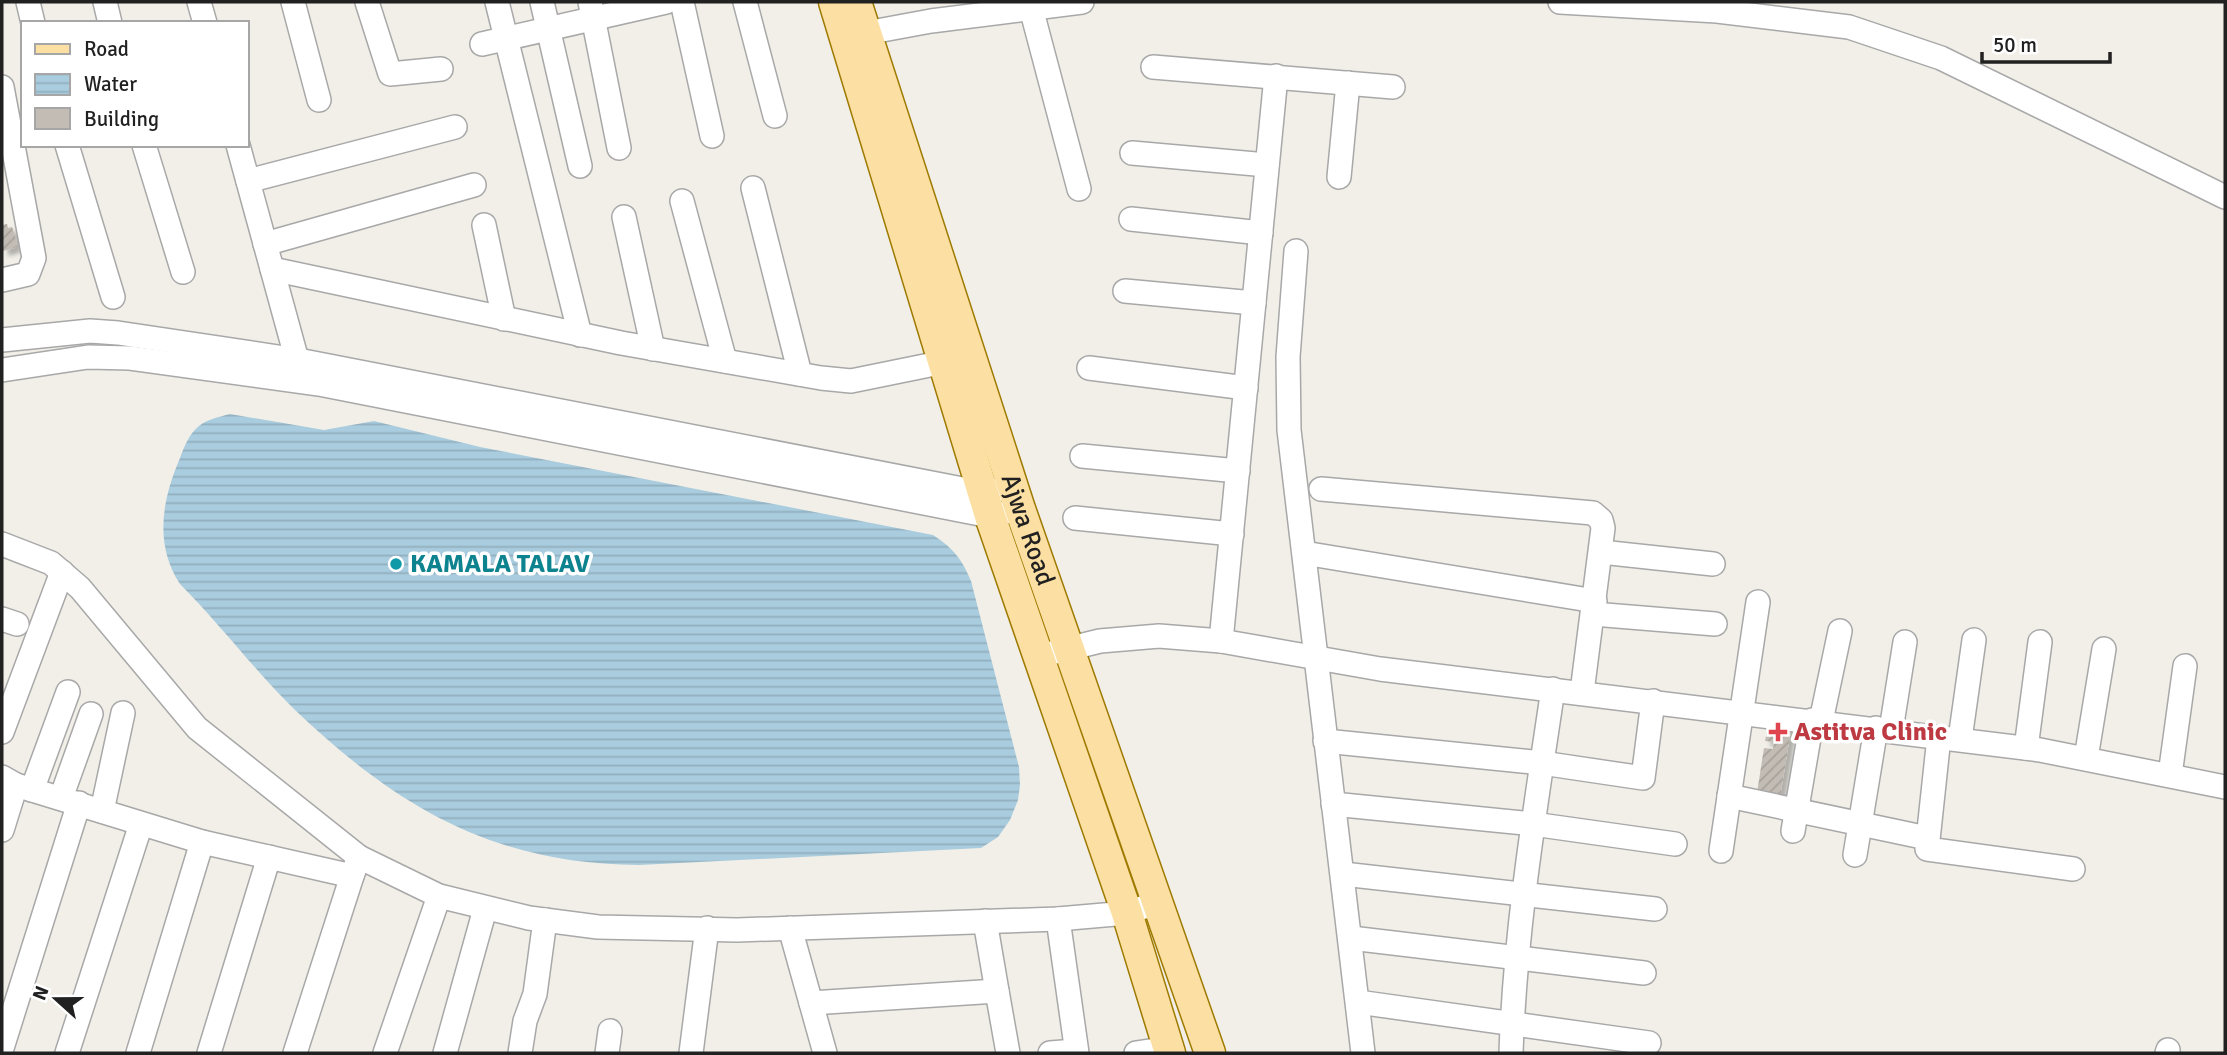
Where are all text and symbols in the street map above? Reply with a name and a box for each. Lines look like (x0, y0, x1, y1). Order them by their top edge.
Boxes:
legend (21, 21, 248, 147)
scale bar (1982, 21, 2110, 65)
text: 50 m (1993, 32, 2037, 58)
text: Road (84, 36, 129, 62)
text: Water (84, 71, 137, 97)
text: Building (84, 106, 159, 132)
street label: Ajwa Road (994, 470, 1062, 590)
place label: KAMALA TALAV (410, 548, 590, 580)
marker: KAMALA TALAV (388, 556, 404, 572)
place label: Astitva Clinic (1794, 716, 1947, 748)
marker: Astitva Clinic (1768, 722, 1788, 742)
north arrow (21, 964, 91, 1034)
text: N (27, 983, 55, 1004)

